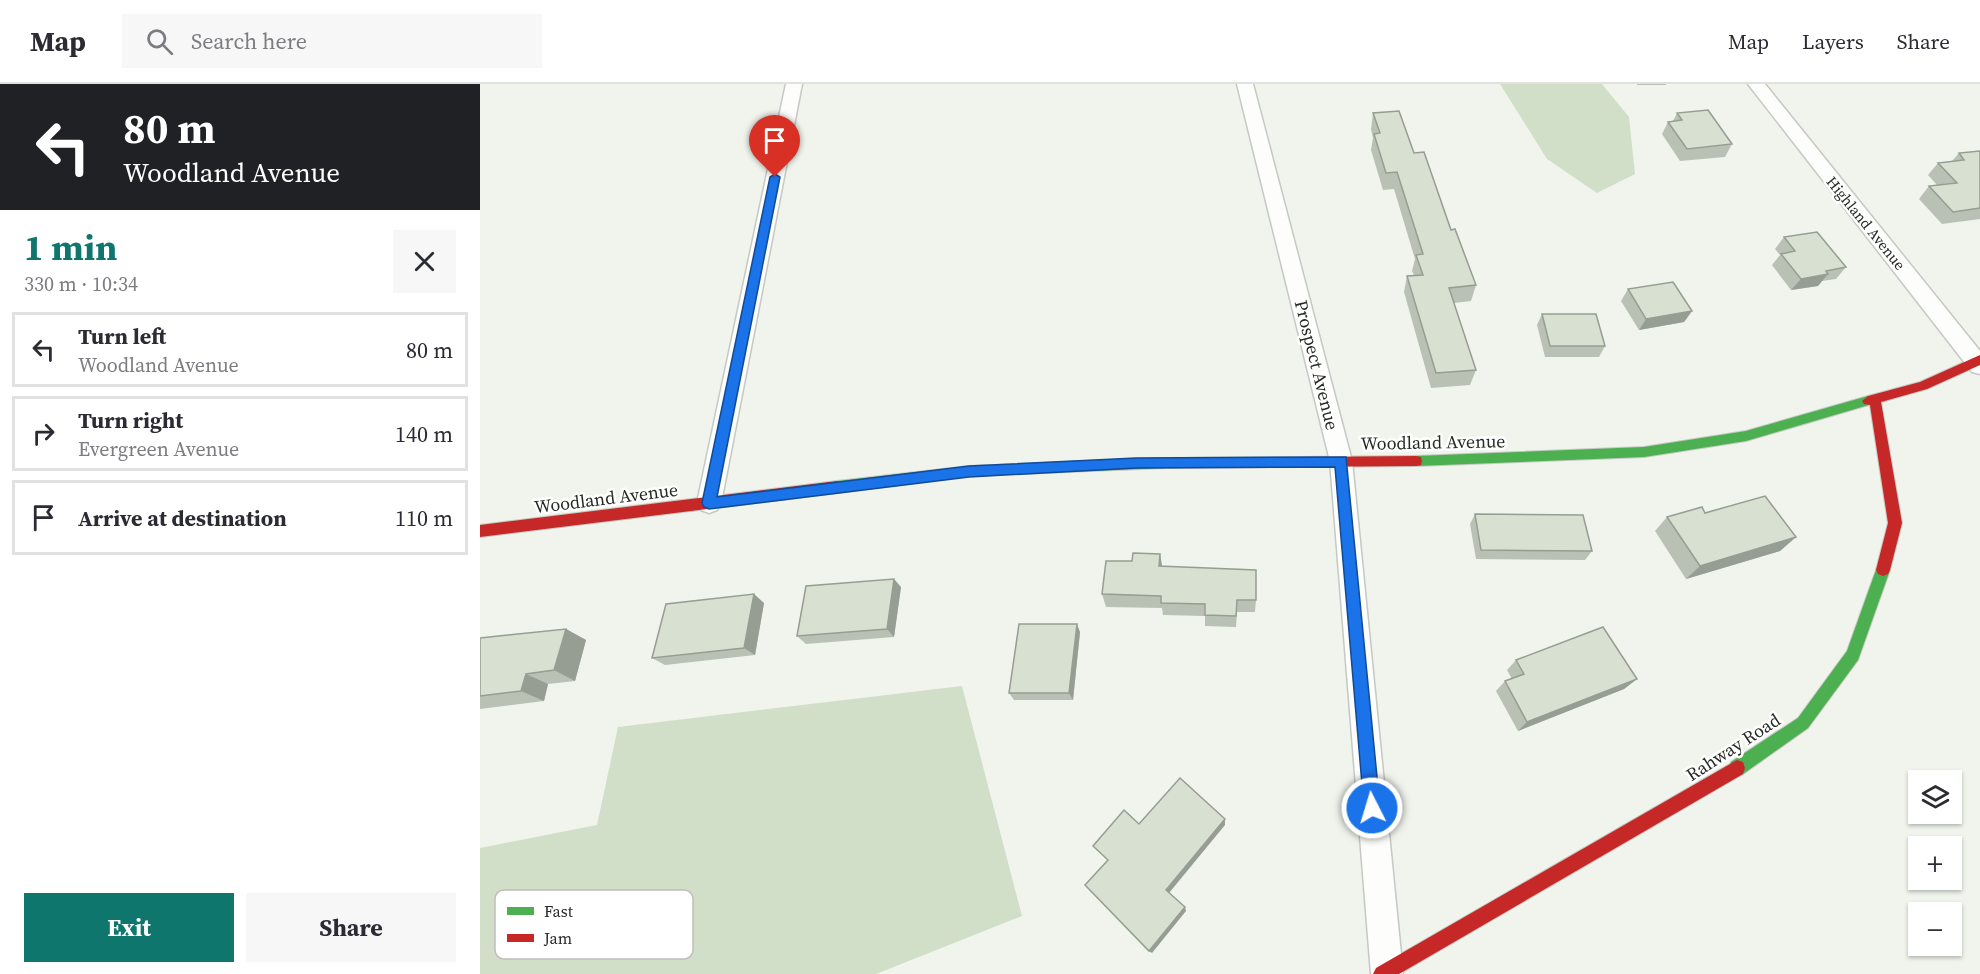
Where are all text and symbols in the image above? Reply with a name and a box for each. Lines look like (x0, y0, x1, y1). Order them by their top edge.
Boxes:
search box (122, 14, 542, 68)
text: Map (30, 22, 86, 60)
icon: search (143, 25, 176, 58)
text: Search here (191, 26, 307, 56)
text: Map (1728, 27, 1769, 56)
text: Layers (1802, 27, 1864, 56)
text: Share (1897, 27, 1950, 56)
text: 80 m (123, 99, 216, 157)
icon: left (24, 108, 102, 186)
pin (749, 115, 800, 177)
icon: arrive (758, 124, 791, 157)
text: Woodland Avenue (123, 154, 340, 191)
street label: Highland Avenue (1822, 172, 1911, 275)
text: 1 min (24, 223, 117, 272)
button: close (393, 230, 456, 293)
text: 330 m · 10:34 (24, 270, 138, 298)
street label: Prospect Avenue (1289, 297, 1345, 433)
text: Turn left (78, 321, 166, 351)
icon: left (27, 333, 60, 366)
text: 80 m (406, 335, 453, 365)
text: Woodland Avenue (78, 351, 239, 379)
text: Turn right (78, 405, 183, 435)
icon: right (27, 417, 60, 450)
text: 140 m (395, 419, 453, 449)
street label: Woodland Avenue (1360, 428, 1506, 456)
text: Evergreen Avenue (78, 435, 239, 463)
street label: Woodland Avenue (533, 477, 679, 519)
icon: arrive (27, 501, 60, 534)
text: Arrive at destination (78, 503, 287, 533)
text: 110 m (395, 503, 453, 533)
street label: Rahway Road (1681, 707, 1785, 787)
map controls (1908, 770, 1962, 956)
button: layers (1908, 770, 1962, 824)
position arrow (1340, 776, 1404, 840)
button: + (1908, 836, 1962, 890)
legend (495, 890, 693, 959)
button: Exit (24, 893, 234, 962)
button: Share (246, 893, 456, 962)
text: Fast (544, 900, 574, 922)
button: − (1908, 902, 1962, 956)
text: Jam (543, 927, 572, 949)

